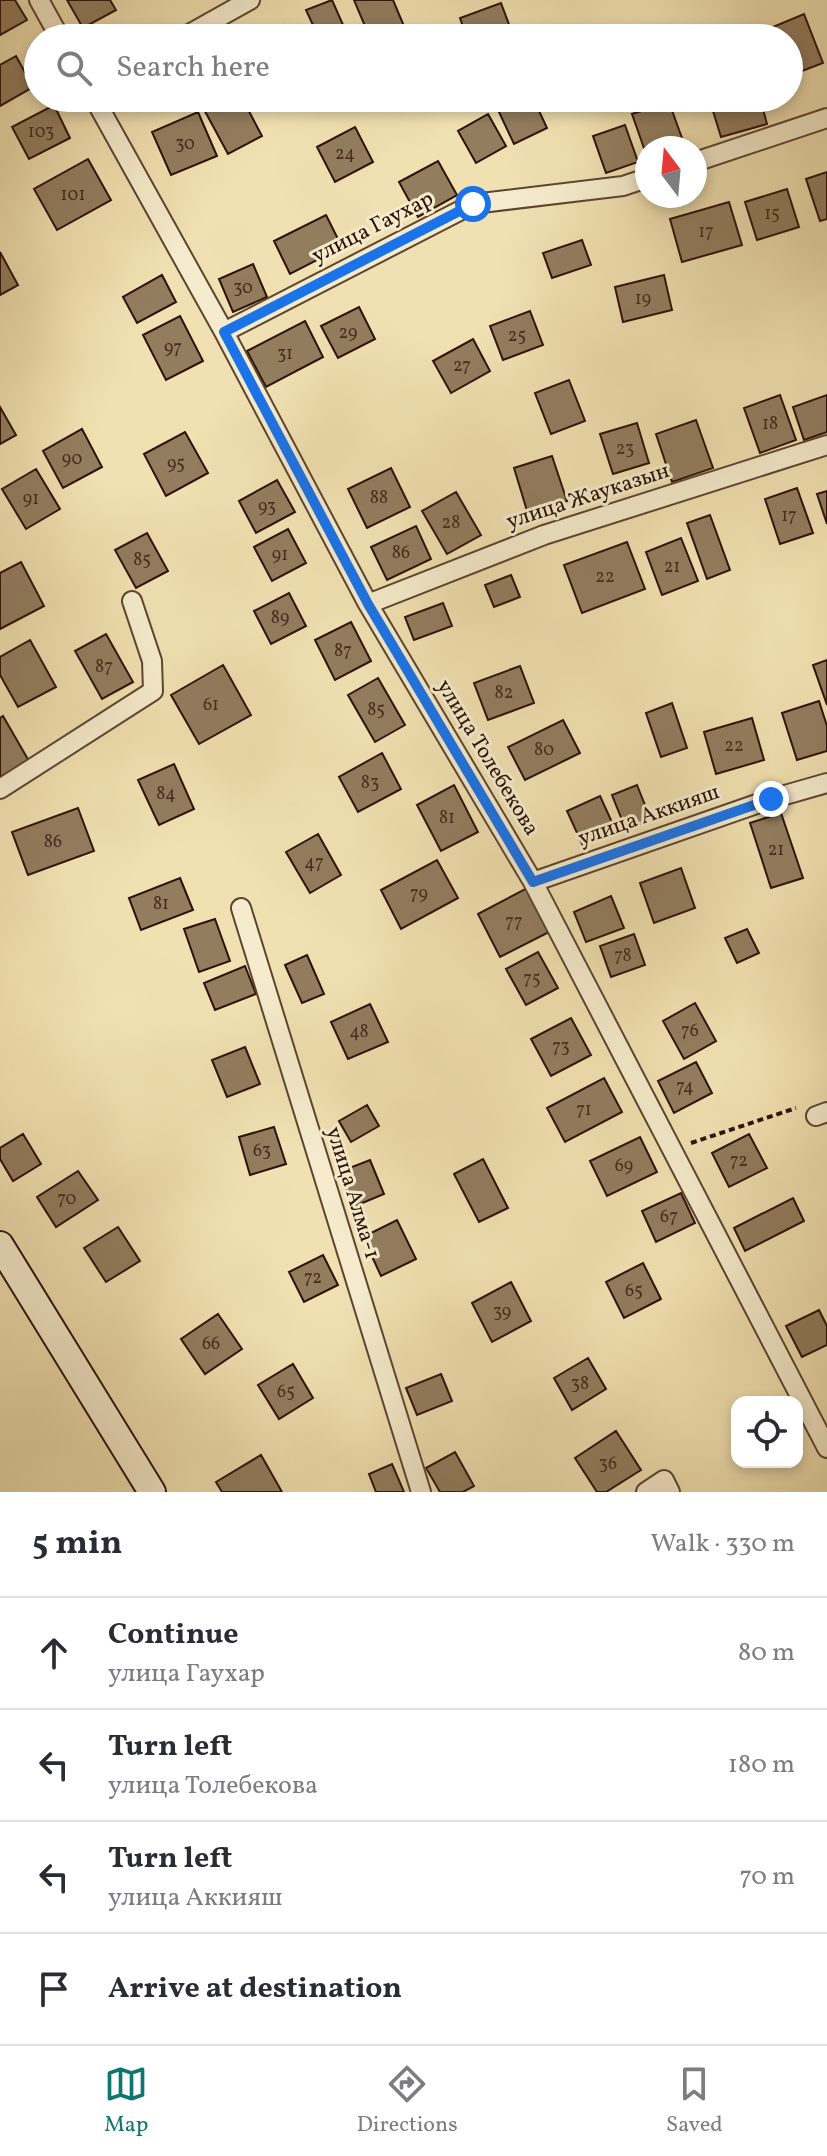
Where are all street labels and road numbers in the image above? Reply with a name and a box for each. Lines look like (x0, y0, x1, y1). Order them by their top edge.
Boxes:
street label: улица Гаухар (307, 184, 439, 272)
street label: улица Жауказын (502, 456, 674, 538)
street label: улица Толебекова (428, 674, 546, 842)
street label: улица Аккияш (574, 777, 724, 855)
street label: улица Алма-1 (317, 1123, 387, 1263)

